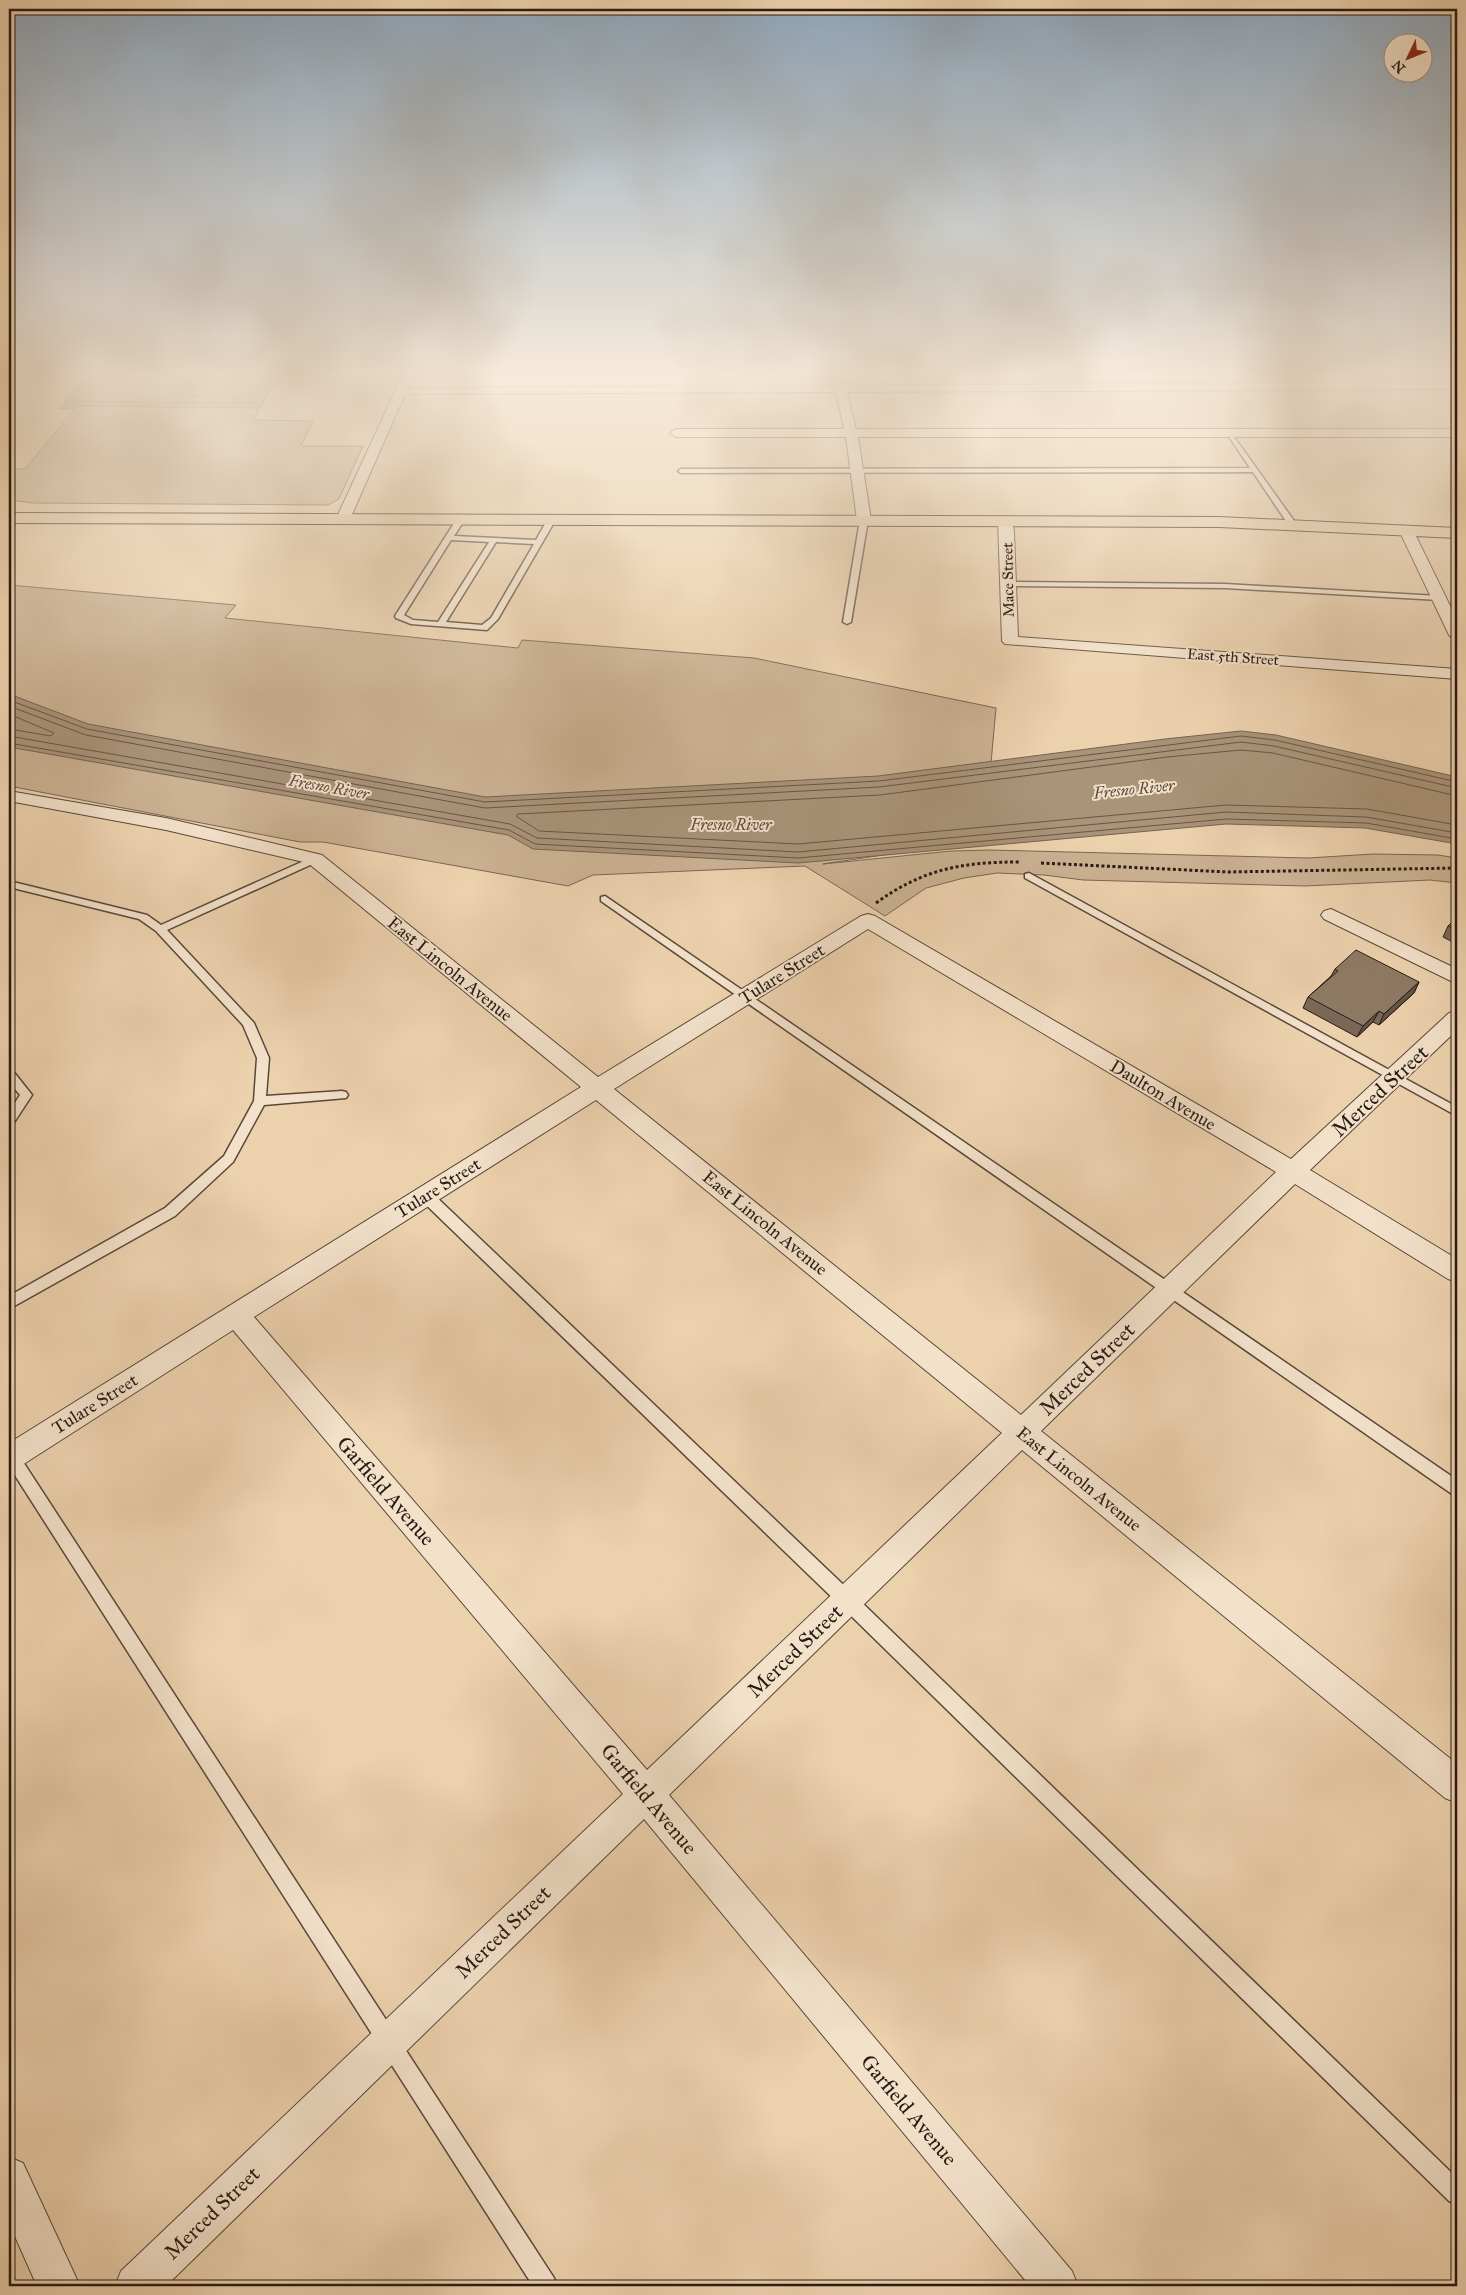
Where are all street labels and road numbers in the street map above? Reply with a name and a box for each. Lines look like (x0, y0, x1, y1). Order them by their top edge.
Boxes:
street label: Mace Street (998, 542, 1018, 618)
street label: East 5th Street (1186, 645, 1280, 669)
street label: East Lincoln Avenue (383, 912, 517, 1026)
street label: Tulare Street (735, 939, 829, 1009)
street label: Merced Street (1326, 1039, 1434, 1142)
street label: Daulton Avenue (1106, 1055, 1220, 1135)
street label: Tulare Street (391, 1153, 485, 1223)
street label: East Lincoln Avenue (698, 1166, 832, 1280)
street label: Merced Street (1034, 1317, 1141, 1421)
street label: Tulare Street (48, 1369, 142, 1439)
street label: East Lincoln Avenue (1012, 1422, 1146, 1536)
street label: Garfield Avenue (331, 1431, 441, 1551)
street label: Merced Street (742, 1599, 849, 1703)
street label: Garfield Avenue (595, 1738, 703, 1860)
street label: Merced Street (450, 1880, 557, 1984)
street label: Garfield Avenue (855, 2049, 963, 2171)
street label: Merced Street (159, 2161, 266, 2265)

